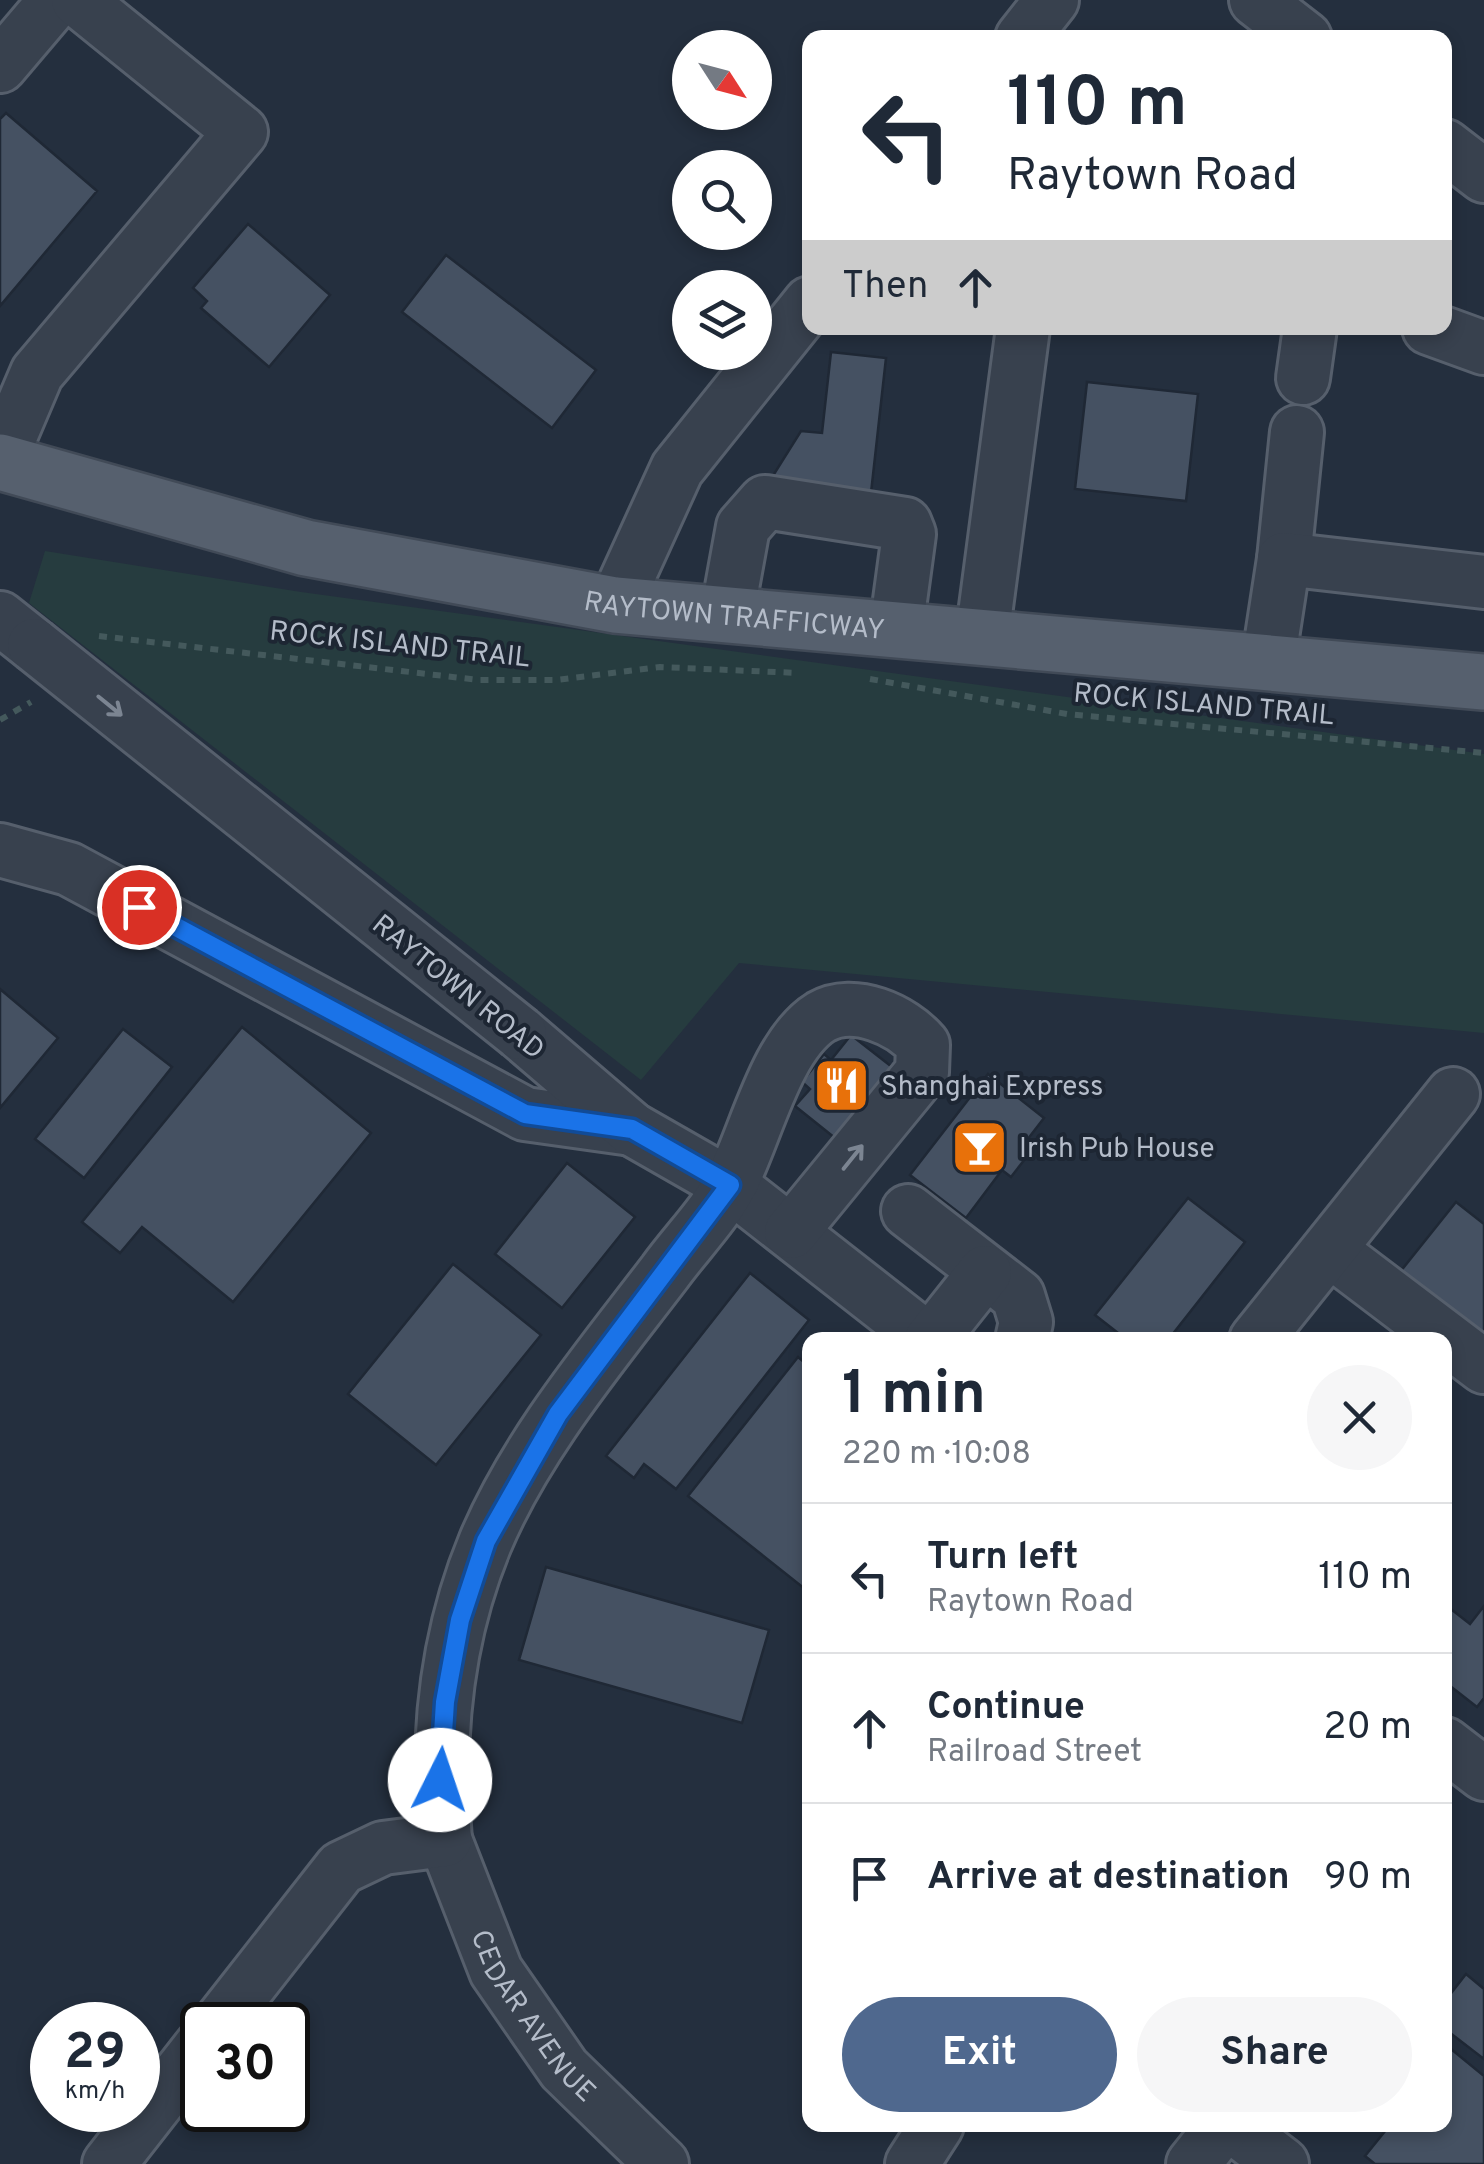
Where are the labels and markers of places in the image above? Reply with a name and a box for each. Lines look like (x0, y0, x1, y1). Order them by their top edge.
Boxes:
pin (97, 865, 182, 950)
restaurant icon: Shanghai Express (812, 1055, 872, 1115)
place label: Shanghai Express (881, 1070, 1103, 1106)
bar icon: Irish Pub House (950, 1117, 1010, 1177)
place label: Irish Pub House (1019, 1132, 1215, 1168)

